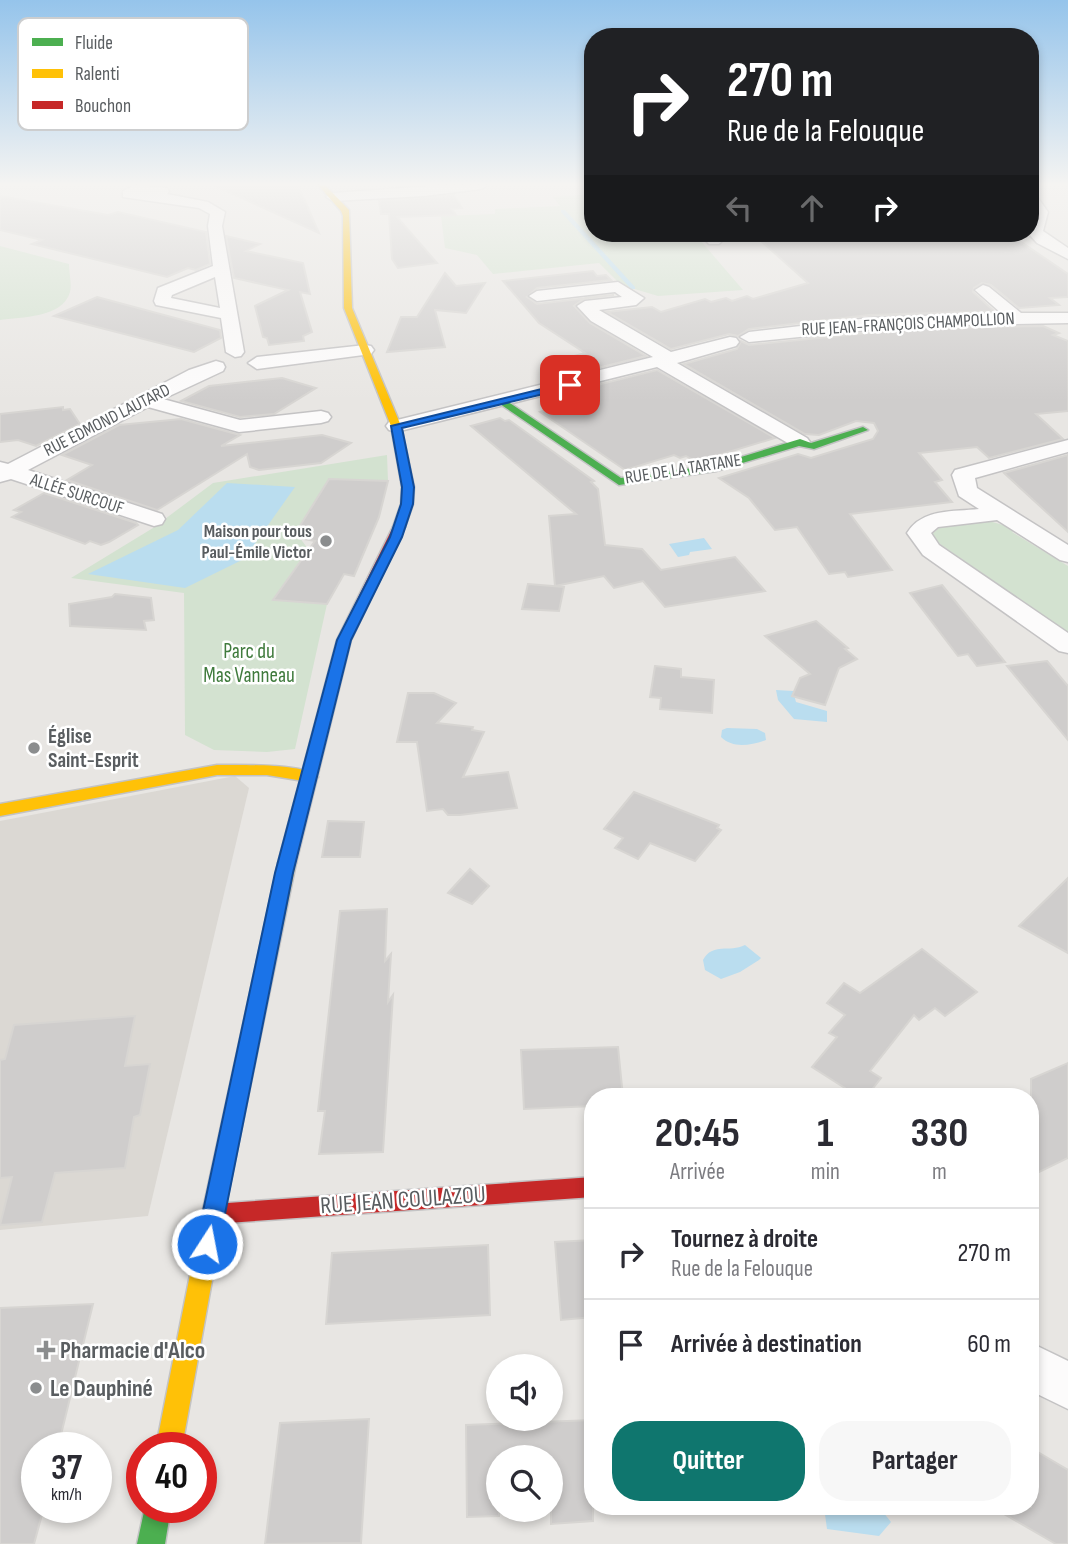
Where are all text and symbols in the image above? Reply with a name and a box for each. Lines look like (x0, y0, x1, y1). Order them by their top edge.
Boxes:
legend (18, 18, 248, 130)
text: Fluide (75, 32, 113, 55)
text: 270 m (727, 52, 833, 111)
icon: right (612, 56, 703, 147)
text: Ralenti (75, 63, 120, 86)
text: Bouchon (75, 95, 131, 118)
text: Rue de la Felouque (727, 112, 924, 151)
icon: left (720, 189, 758, 227)
icon: ahead (793, 189, 831, 227)
icon: right (866, 189, 904, 227)
street label: RUE JEAN-FRANÇOIS CHAMPOLLION (801, 308, 1015, 340)
pin (540, 355, 600, 415)
icon: arrive (551, 366, 589, 404)
street label: RUE EDMOND LAUTARD (40, 379, 174, 461)
street label: RUE DE LA TARTANE (624, 449, 742, 489)
street label: ALLÉE SURCOUF (27, 469, 126, 519)
place label: Maison pour tous Paul-Émile Victor (201, 521, 312, 563)
marker: Maison pour tous Paul-Émile Victor (318, 533, 334, 549)
park label: Parc du Mas Vanneau (203, 639, 295, 688)
place label: Église Saint-Esprit (48, 724, 139, 773)
marker: Église Saint-Esprit (26, 740, 42, 756)
text: 20:45 (655, 1108, 740, 1159)
text: 1 (817, 1108, 834, 1159)
text: 330 (911, 1108, 968, 1159)
text: Arrivée (670, 1158, 725, 1186)
text: min (811, 1158, 840, 1186)
text: m (932, 1158, 947, 1186)
street label: RUE JEAN COULAZOU (319, 1180, 487, 1220)
position arrow (170, 1207, 244, 1281)
text: Tournez à droite (671, 1224, 818, 1255)
icon: right (612, 1235, 650, 1273)
text: 270 m (958, 1238, 1011, 1269)
text: Rue de la Felouque (671, 1255, 813, 1283)
icon: arrive (612, 1326, 650, 1364)
text: Arrivée à destination (671, 1329, 862, 1360)
text: 60 m (967, 1329, 1011, 1360)
place label: Pharmacie d'Alco (60, 1336, 205, 1365)
marker: Pharmacie d'Alco (38, 1342, 54, 1358)
map controls (486, 1354, 563, 1522)
button: sound (486, 1354, 563, 1431)
place label: Le Dauphiné (50, 1374, 153, 1403)
marker: Le Dauphiné (28, 1380, 44, 1396)
button: Quitter (612, 1421, 805, 1501)
button: Partager (819, 1421, 1011, 1501)
speed limit sign: 40 (126, 1432, 217, 1523)
button: search (486, 1445, 563, 1522)
text: 37 (51, 1447, 82, 1490)
text: km/h (51, 1484, 82, 1505)

